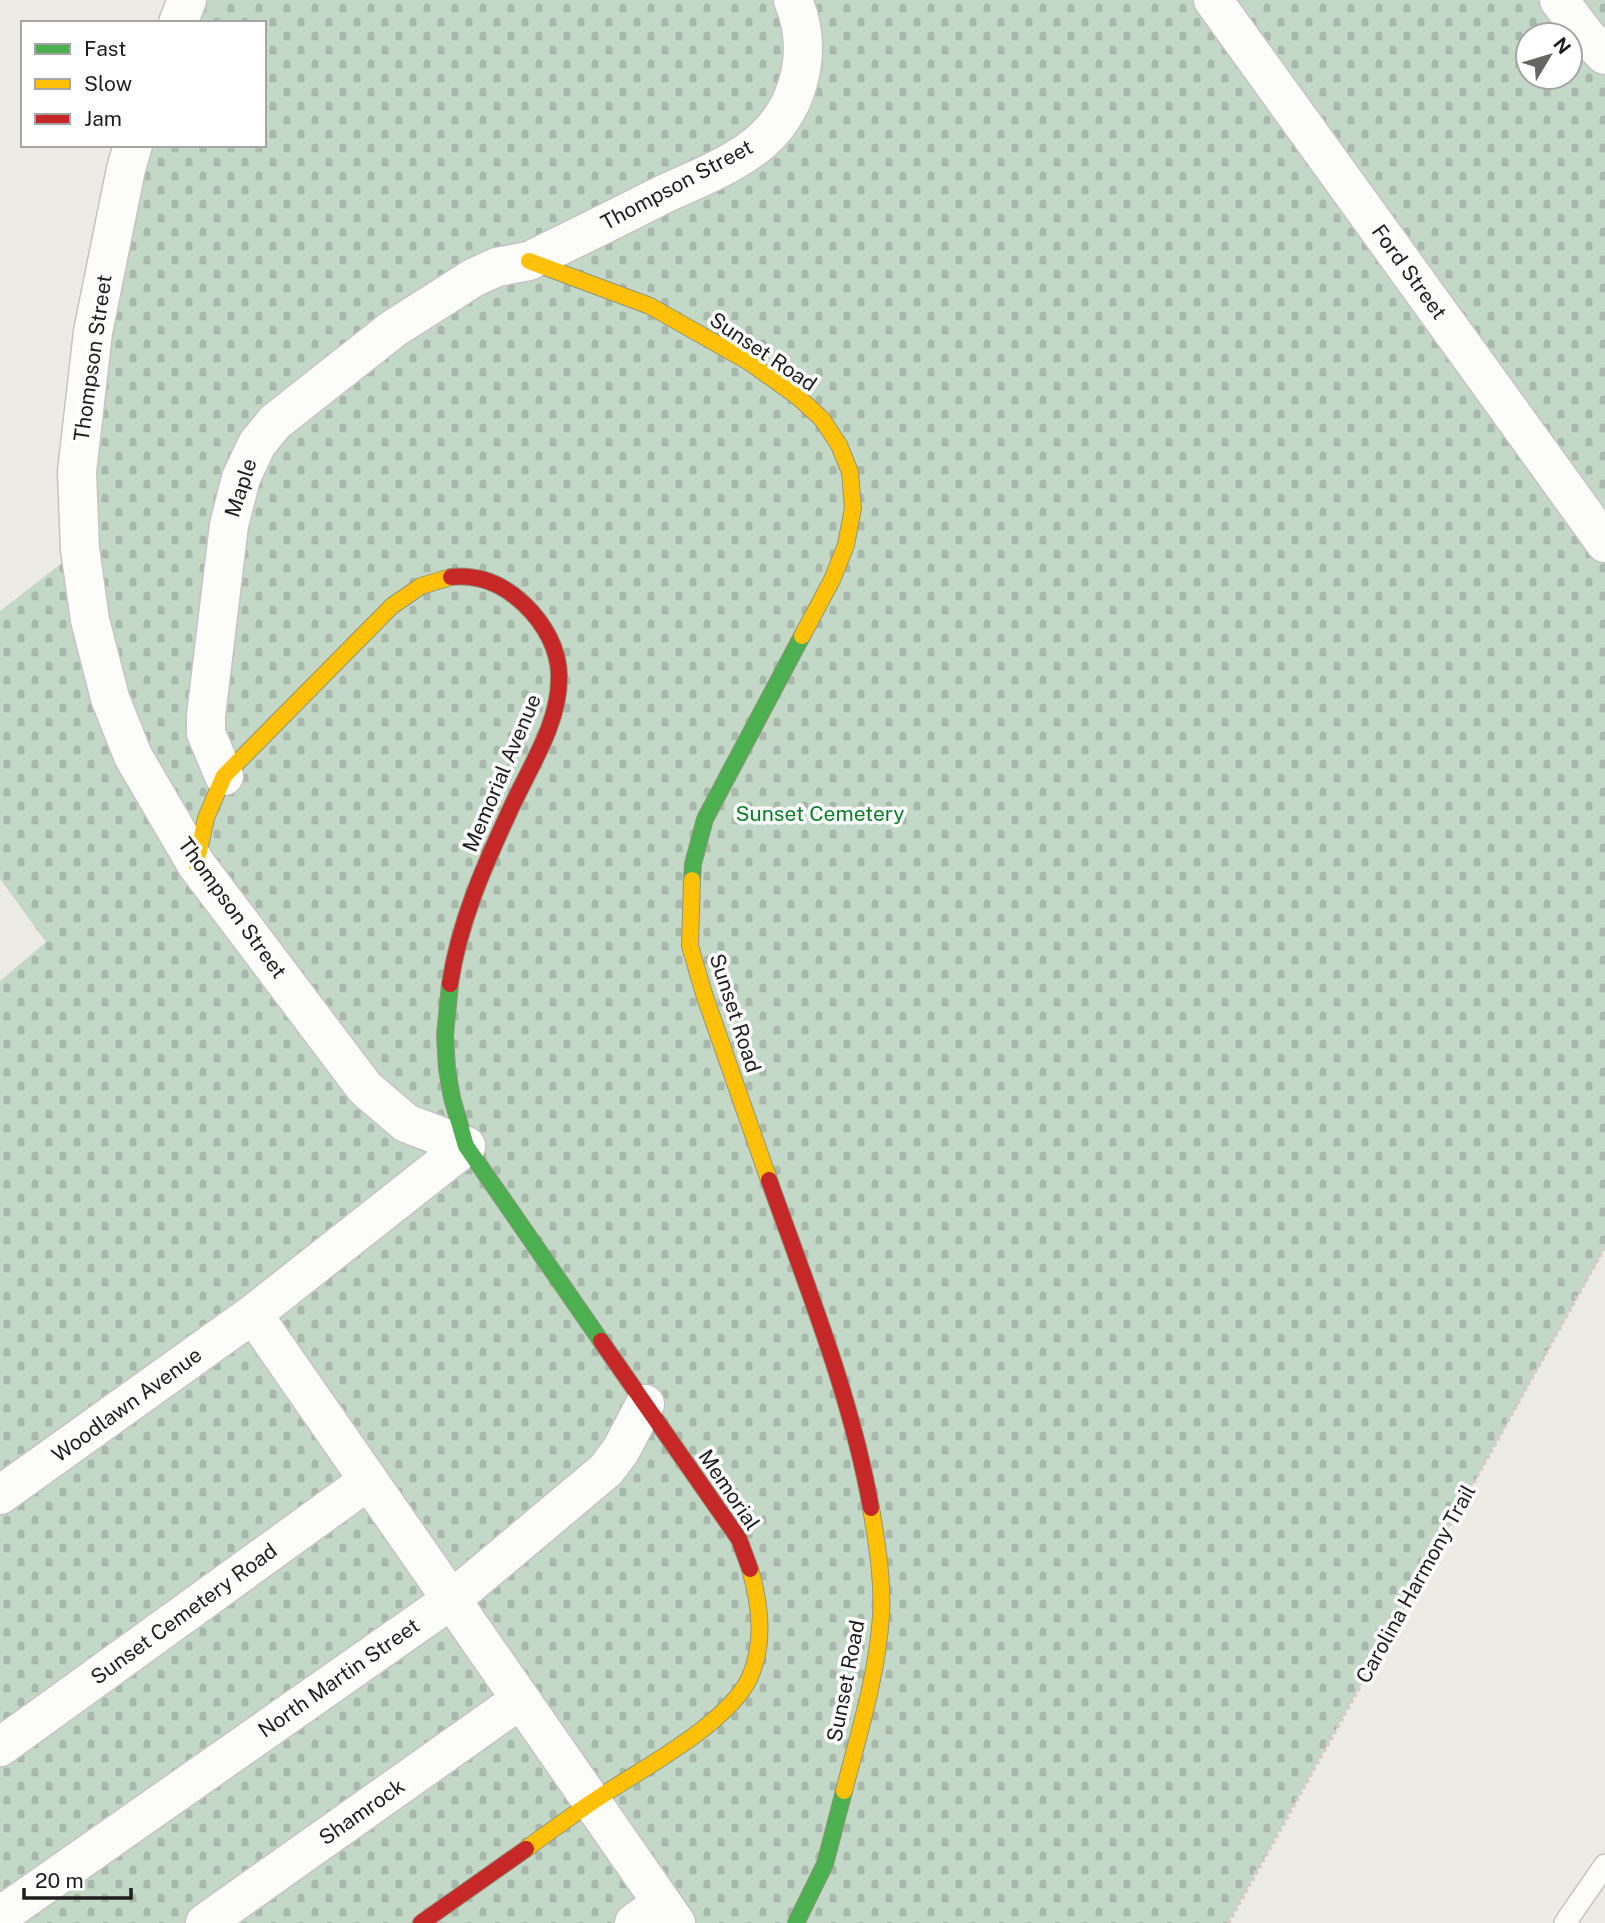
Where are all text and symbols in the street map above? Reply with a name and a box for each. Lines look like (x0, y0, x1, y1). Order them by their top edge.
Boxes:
legend (21, 21, 266, 147)
north arrow (1514, 21, 1584, 91)
text: N (1549, 33, 1576, 58)
text: Fast (84, 36, 126, 61)
text: Slow (84, 71, 132, 96)
text: Jam (84, 106, 122, 131)
street label: Thompson Street (597, 134, 757, 235)
street label: Ford Street (1367, 219, 1452, 324)
street label: Thompson Street (68, 273, 117, 443)
street label: Sunset Road (705, 307, 821, 396)
street label: Maple (219, 455, 262, 520)
street label: Memorial Avenue (457, 690, 546, 855)
park label: Sunset Cemetery (735, 801, 905, 826)
street label: Thompson Street (173, 832, 292, 983)
street label: Sunset Road (705, 950, 766, 1075)
street label: Woodlawn Avenue (47, 1342, 206, 1467)
street label: Memorial (693, 1445, 765, 1535)
street label: Carolina Harmony Trail (1351, 1480, 1481, 1687)
street label: Sunset Cemetery Road (86, 1538, 282, 1690)
street label: North Martin Street (253, 1613, 424, 1743)
street label: Sunset Road (821, 1618, 870, 1744)
street label: Shamrock (314, 1773, 410, 1850)
scale bar (24, 1856, 131, 1900)
text: 20 m (35, 1868, 84, 1893)

